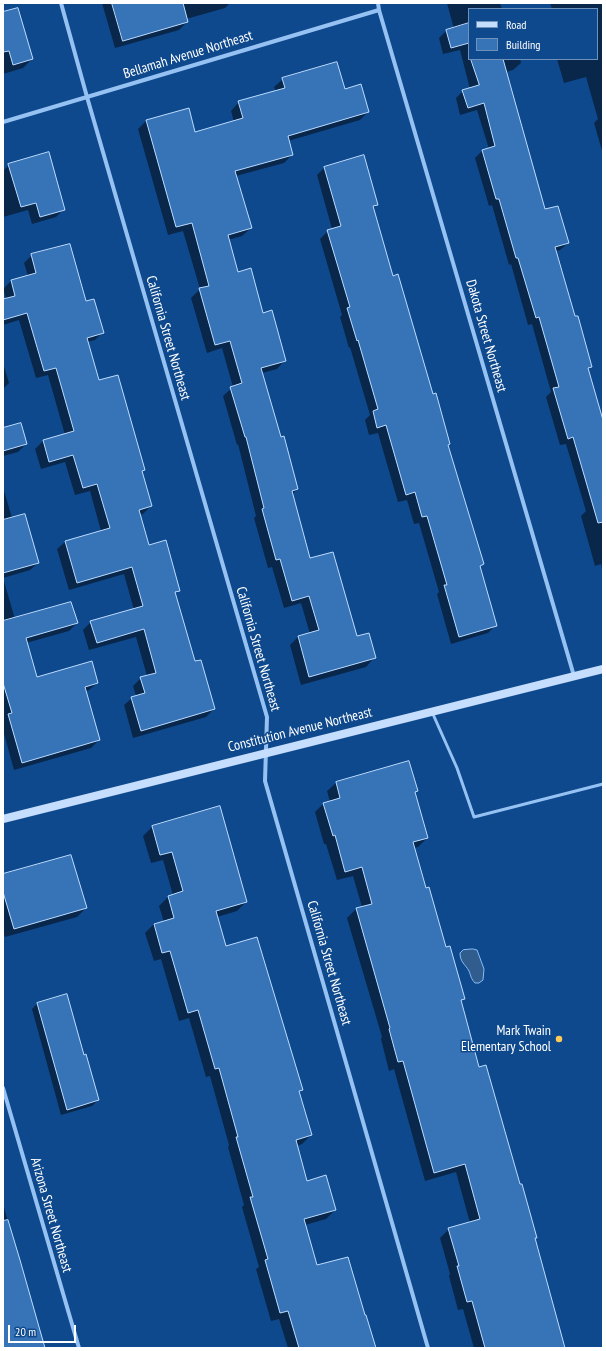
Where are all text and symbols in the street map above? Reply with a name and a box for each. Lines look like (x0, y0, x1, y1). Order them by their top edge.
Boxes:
legend (468, 8, 598, 60)
text: Road (506, 17, 526, 32)
street label: Bellamah Avenue Northeast (121, 27, 255, 83)
text: Building (506, 37, 541, 52)
street label: California Street Northeast (142, 274, 194, 402)
street label: Dakota Street Northeast (462, 278, 510, 394)
street label: California Street Northeast (232, 585, 284, 713)
street label: Constitution Avenue Northeast (226, 704, 374, 756)
street label: California Street Northeast (303, 899, 355, 1027)
place label: Mark Twain Elementary School (461, 1023, 551, 1056)
marker: Mark Twain Elementary School (554, 1034, 564, 1044)
street label: Arizona Street Northeast (27, 1156, 75, 1274)
scale bar (10, 1317, 78, 1343)
text: 20 m (15, 1324, 36, 1339)

